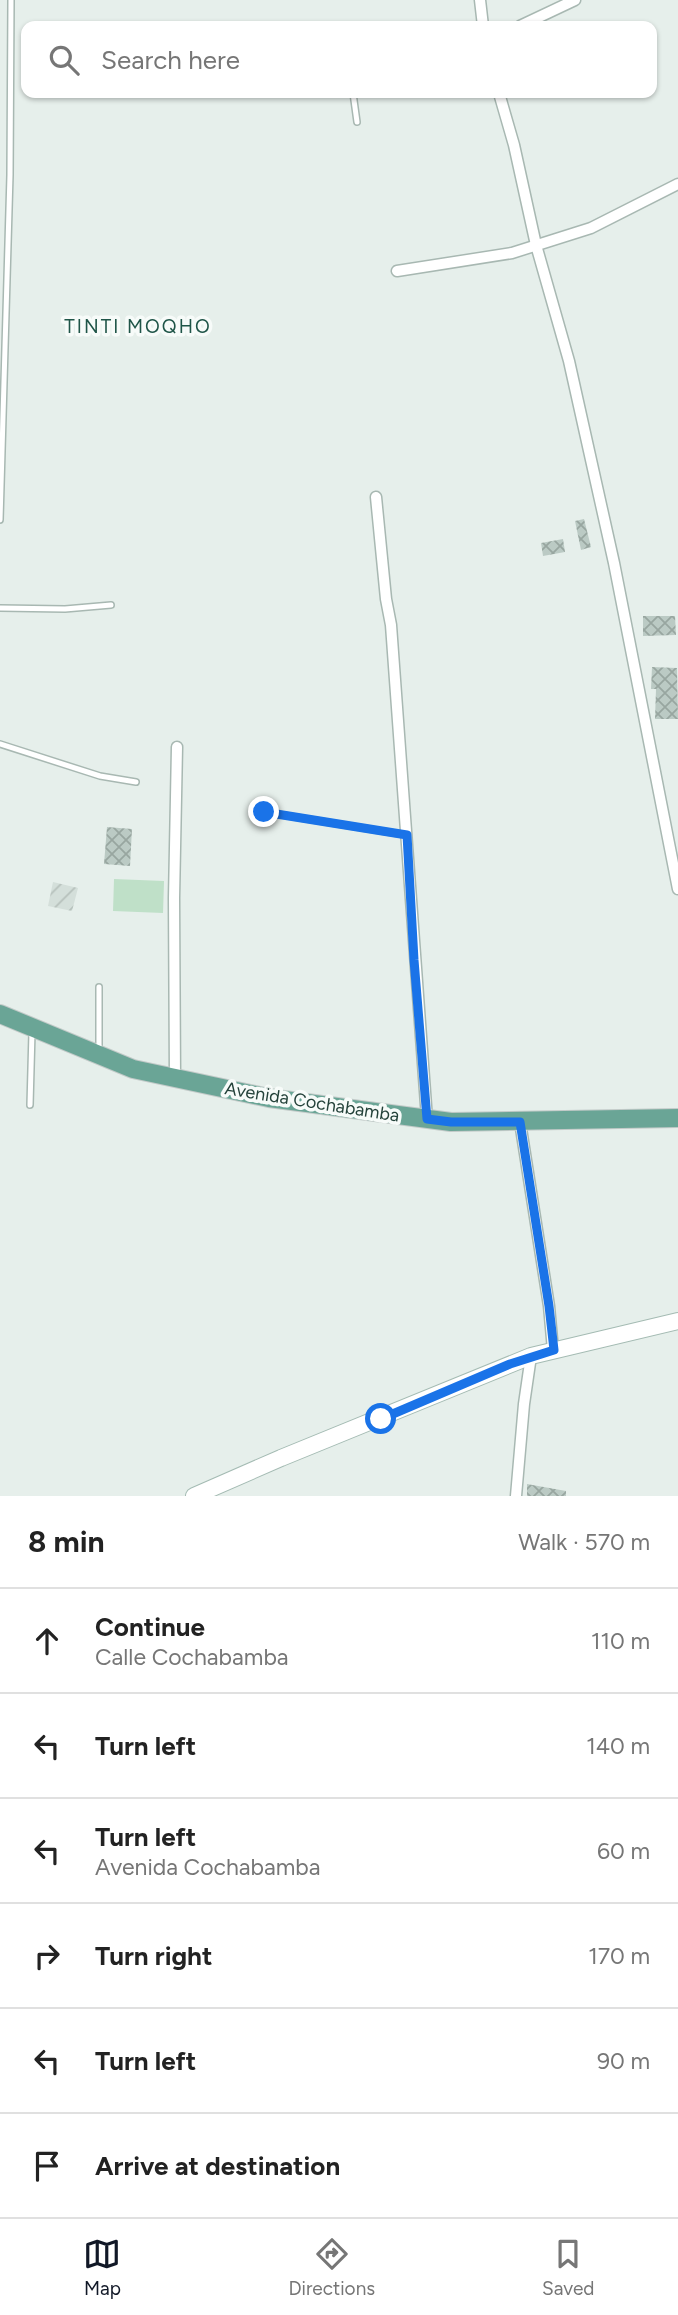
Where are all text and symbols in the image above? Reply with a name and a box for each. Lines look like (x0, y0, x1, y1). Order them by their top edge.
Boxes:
search box (21, 21, 657, 98)
icon: search (45, 41, 83, 79)
text: Search here (101, 44, 240, 76)
district label: TINTI MOQHO (64, 315, 212, 338)
route end (248, 796, 279, 827)
street label: Avenida Cochabamba (223, 1077, 401, 1127)
route start (365, 1403, 396, 1434)
text: 8 min (28, 1523, 105, 1560)
text: Walk · 570 m (518, 1528, 650, 1556)
text: Continue (95, 1611, 205, 1643)
icon: ahead (28, 1622, 66, 1660)
text: 110 m (591, 1627, 650, 1655)
text: Calle Cochabamba (95, 1643, 289, 1671)
icon: left (28, 1727, 66, 1765)
text: Turn left (95, 1730, 196, 1762)
text: 140 m (586, 1732, 650, 1760)
text: Turn left (95, 1821, 196, 1853)
icon: left (28, 1832, 66, 1870)
text: 60 m (597, 1837, 650, 1865)
text: Avenida Cochabamba (95, 1853, 321, 1881)
icon: right (28, 1937, 66, 1975)
text: Turn right (95, 1940, 212, 1972)
text: 170 m (588, 1942, 650, 1970)
icon: left (28, 2042, 66, 2080)
text: Turn left (95, 2045, 196, 2077)
text: 90 m (597, 2047, 650, 2075)
icon: arrive (28, 2147, 66, 2185)
text: Arrive at destination (95, 2150, 340, 2182)
tab: Map (83, 2235, 121, 2300)
tab: Directions (288, 2235, 375, 2300)
tab: Saved (542, 2235, 594, 2300)

